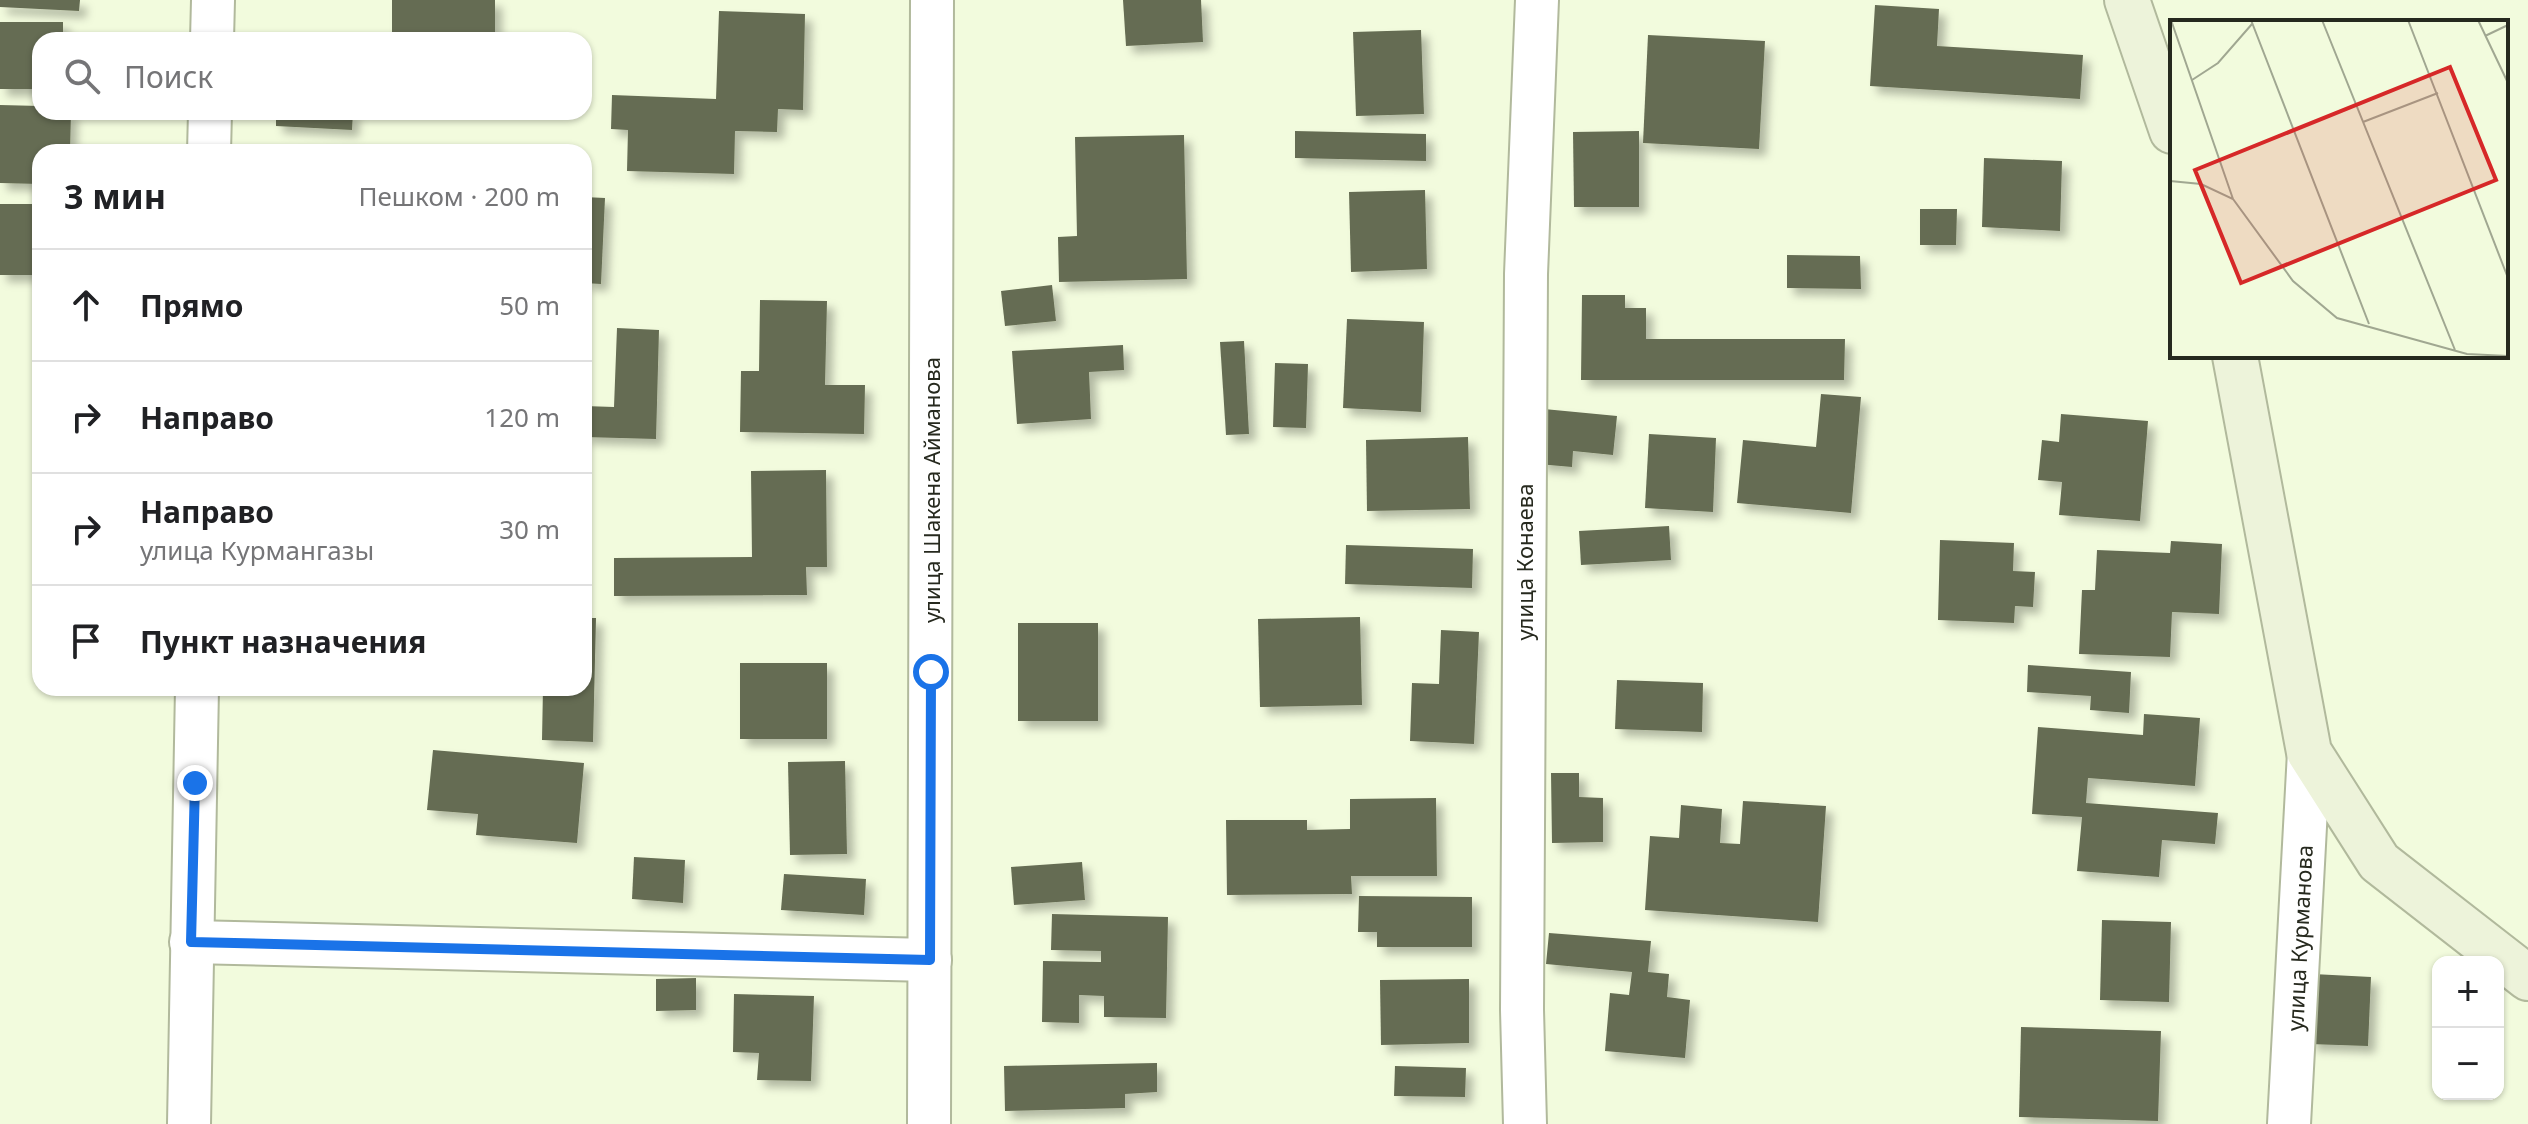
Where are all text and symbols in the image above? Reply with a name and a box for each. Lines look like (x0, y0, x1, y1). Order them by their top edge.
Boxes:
inset map (2170, 20, 2508, 358)
search box (32, 32, 592, 120)
icon: search (60, 54, 104, 98)
text: Поиск (124, 56, 213, 97)
text: 3 мин (64, 173, 166, 219)
text: Пешком · 200 m (358, 178, 560, 214)
icon: ahead (64, 283, 108, 327)
text: Прямо (140, 285, 244, 326)
text: 50 m (499, 287, 560, 323)
street label: улица Шакена Айманова (916, 357, 946, 623)
icon: right (64, 395, 108, 439)
text: Направо (140, 397, 274, 438)
text: 120 m (484, 399, 560, 435)
street label: улица Конаева (1509, 484, 1539, 640)
text: Направо (140, 491, 274, 532)
icon: right (64, 507, 108, 551)
text: 30 m (499, 511, 560, 547)
text: улица Курмангазы (140, 532, 374, 568)
icon: arrive (64, 619, 108, 663)
text: Пункт назначения (140, 621, 426, 662)
route start (913, 654, 949, 690)
route end (177, 765, 213, 801)
street label: улица Курманова (2279, 844, 2319, 1032)
map controls (2432, 956, 2504, 1100)
button: + (2432, 956, 2504, 1028)
button: − (2432, 1028, 2504, 1100)

